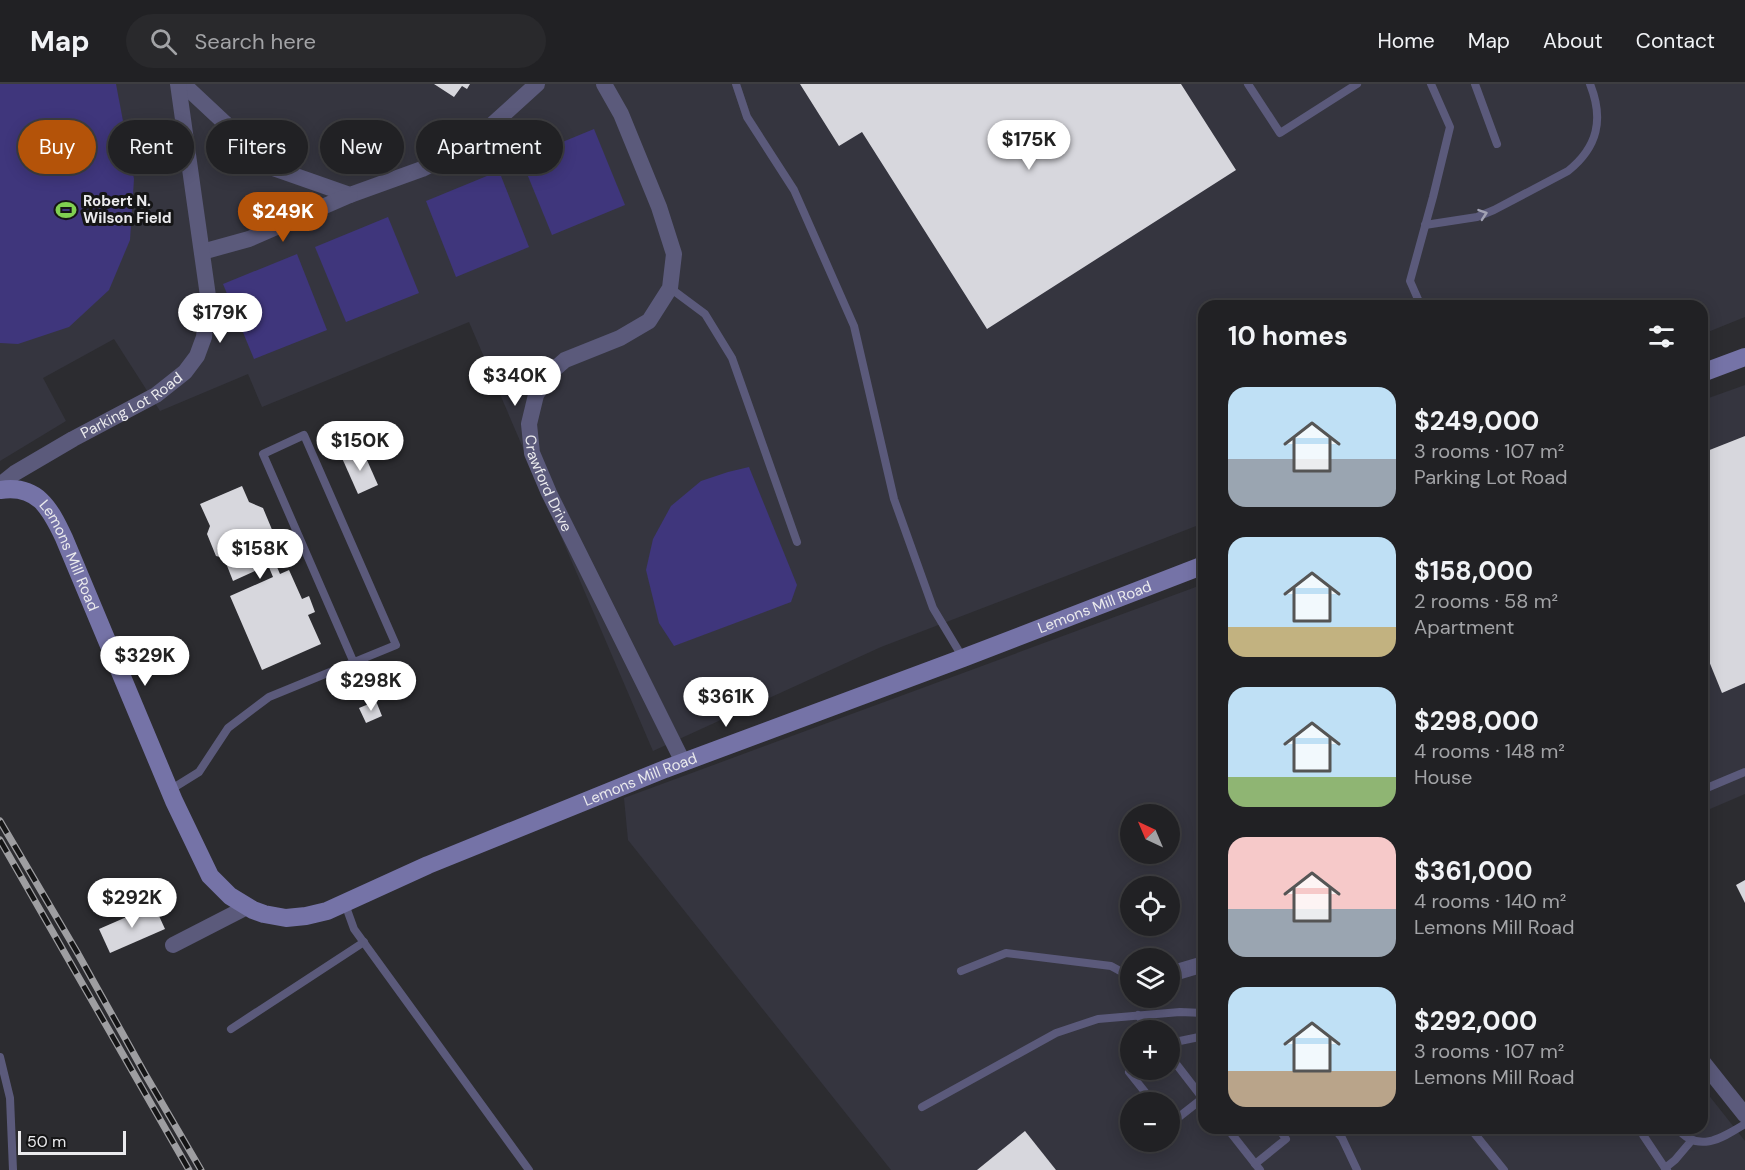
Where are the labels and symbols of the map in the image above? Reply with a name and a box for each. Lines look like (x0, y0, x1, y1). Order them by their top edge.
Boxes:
pin: $175K (987, 120, 1071, 171)
place label: Robert N. Wilson Field (83, 191, 172, 228)
pin: $249K (241, 192, 325, 243)
sports icon: Robert N. Wilson Field (54, 198, 78, 222)
one-way arrow (1477, 209, 1488, 221)
pin: $179K (178, 293, 262, 344)
pin: $340K (473, 356, 557, 407)
street label: Parking Lot Road (77, 368, 187, 443)
pin: $150K (318, 421, 402, 472)
street label: Crawford Drive (520, 434, 577, 535)
street label: Lemons Mill Road (35, 495, 103, 614)
pin: $158K (218, 529, 302, 580)
street label: Lemons Mill Road (1035, 576, 1154, 638)
pin: $329K (103, 636, 187, 687)
pin: $298K (329, 661, 413, 712)
pin: $361K (684, 677, 768, 728)
street label: Lemons Mill Road (581, 748, 700, 811)
north arrow (1120, 804, 1180, 864)
pin: $292K (90, 878, 174, 929)
scale bar (18, 1128, 126, 1156)

